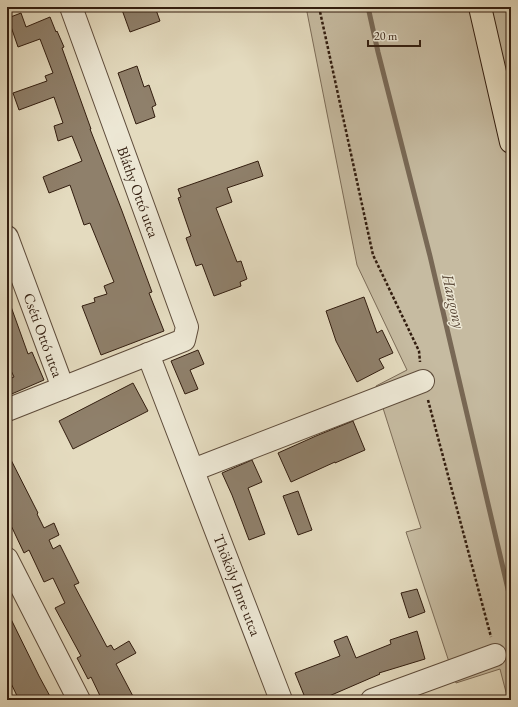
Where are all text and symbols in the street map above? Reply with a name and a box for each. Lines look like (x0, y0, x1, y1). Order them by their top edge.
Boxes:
scale bar (368, 22, 420, 48)
text: 20 m (374, 28, 398, 44)
street label: Bláthy Ottó utca (113, 144, 164, 240)
water label: Hangony (437, 271, 470, 331)
street label: Cséti Ottó utca (19, 290, 68, 380)
street label: Thököly Imre utca (209, 531, 266, 638)

